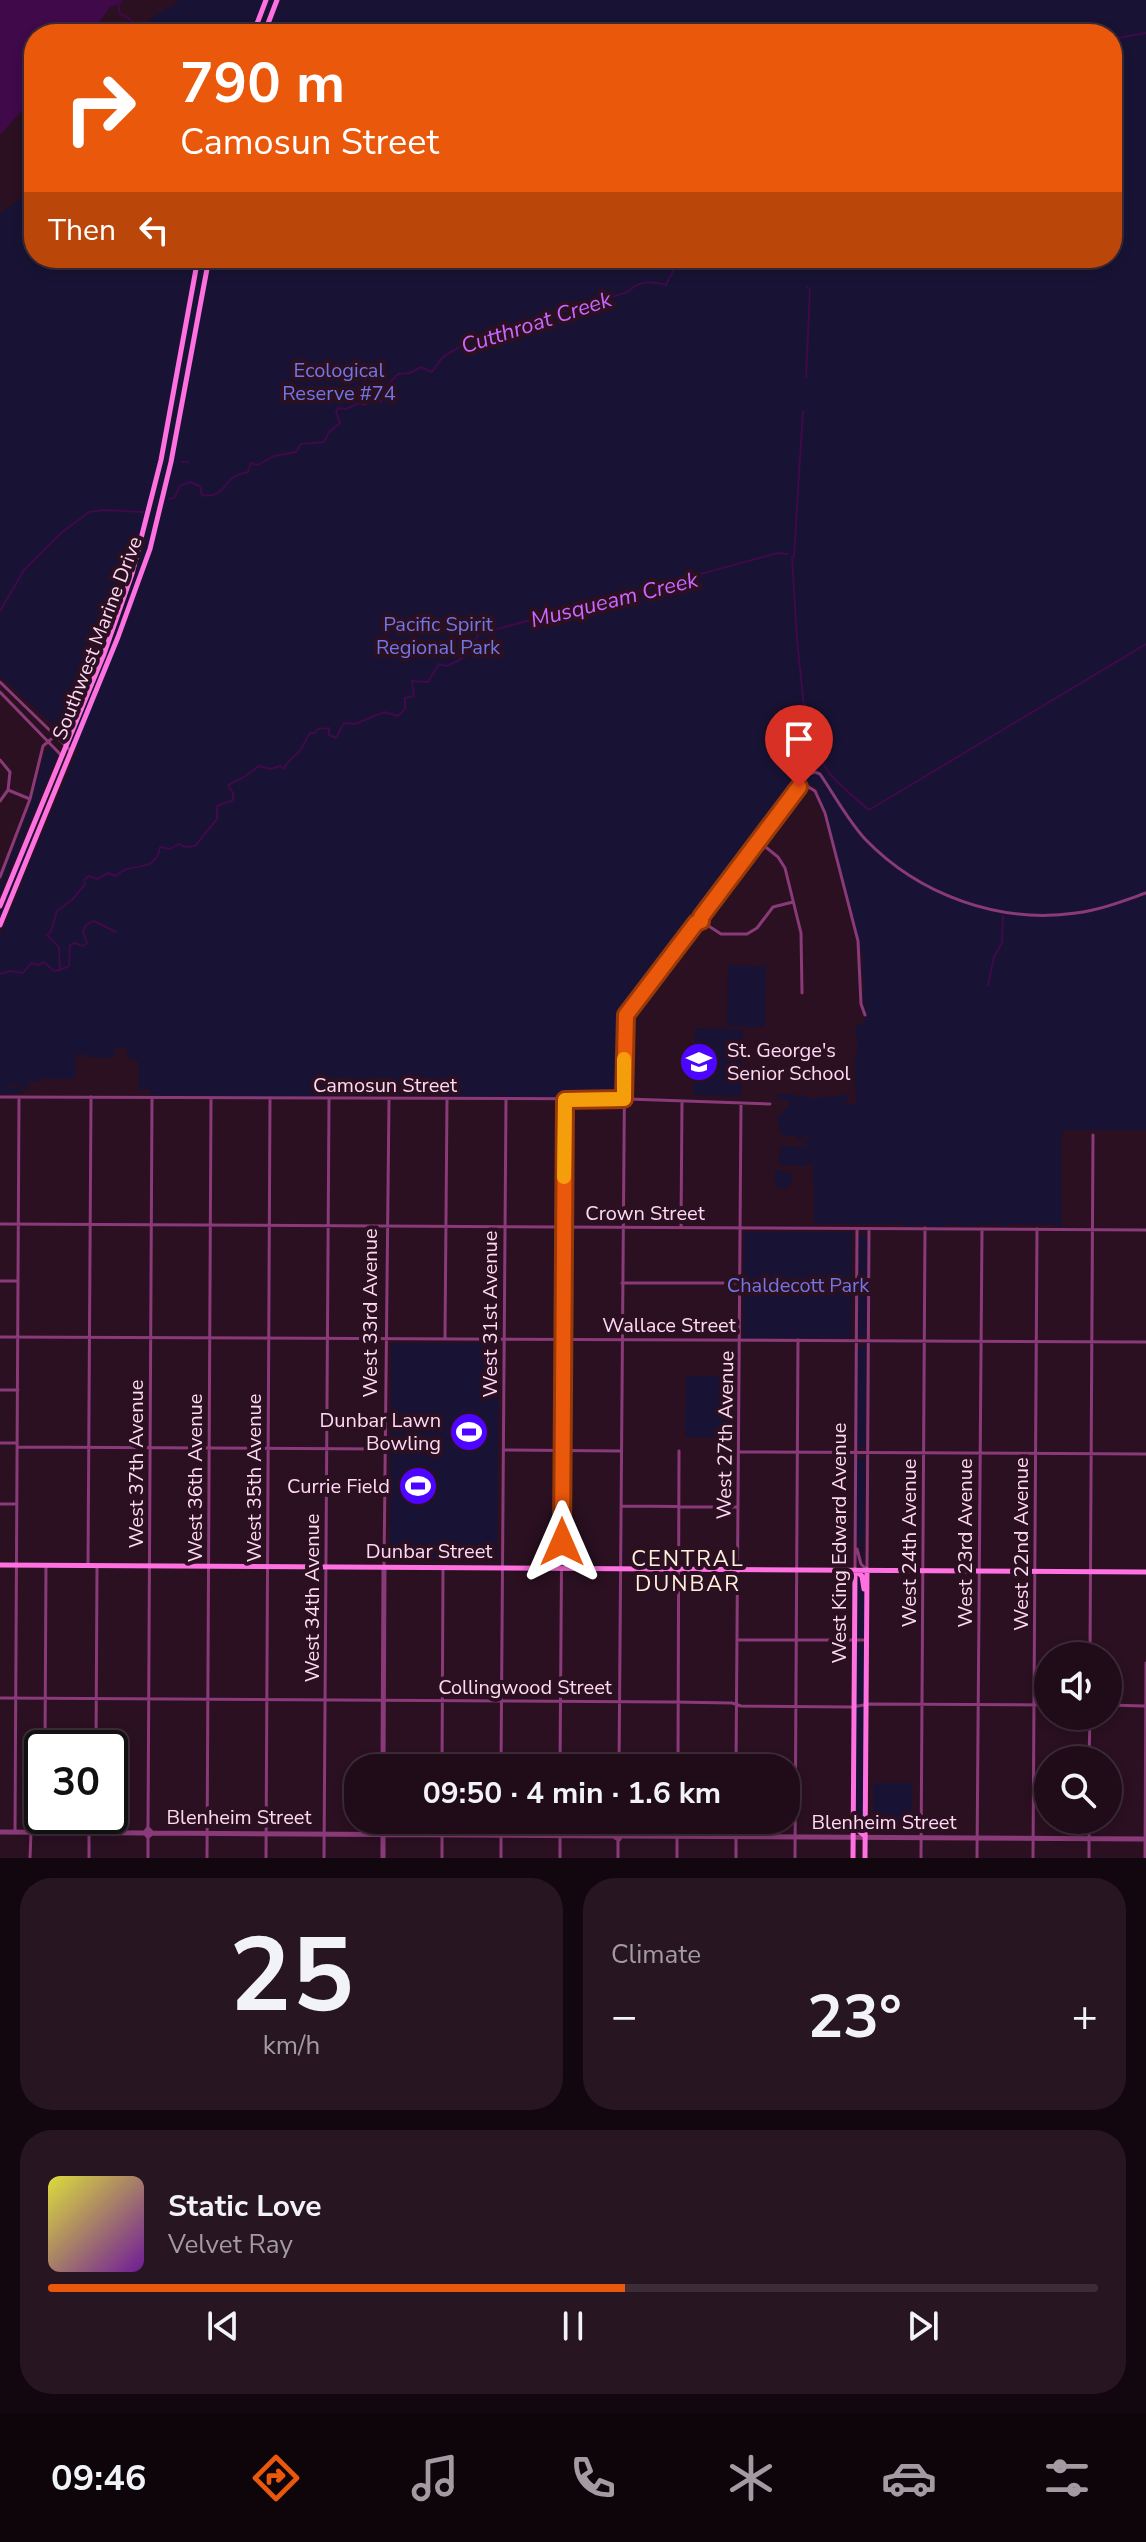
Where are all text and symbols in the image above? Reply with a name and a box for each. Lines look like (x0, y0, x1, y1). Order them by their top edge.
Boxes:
text: 790 m (180, 45, 345, 122)
icon: right (48, 56, 152, 160)
text: Camosun Street (180, 118, 439, 167)
icon: left (132, 208, 176, 252)
text: Then (48, 210, 116, 251)
water label: Cutthroat Creek (457, 284, 616, 361)
park label: Ecological Reserve #74 (282, 357, 396, 407)
street label: Southwest Marine Drive (46, 533, 149, 744)
water label: Musqueam Creek (527, 564, 702, 635)
park label: Pacific Spirit Regional Park (376, 611, 501, 661)
pin (765, 705, 833, 787)
icon: arrive (777, 717, 821, 761)
place label: St. George's Senior School (727, 1037, 851, 1087)
school or university icon: St. George's Senior School (678, 1041, 720, 1083)
street label: Camosun Street (313, 1072, 458, 1099)
street label: Crown Street (585, 1200, 706, 1227)
street label: West 33rd Avenue (357, 1228, 384, 1398)
street label: West 31st Avenue (477, 1231, 504, 1397)
park label: Chaldecott Park (727, 1272, 870, 1299)
street label: Wallace Street (602, 1312, 737, 1339)
street label: West 27th Avenue (711, 1350, 740, 1520)
street label: West 37th Avenue (123, 1380, 150, 1548)
street label: West 36th Avenue (182, 1394, 209, 1562)
street label: West 35th Avenue (241, 1394, 268, 1562)
place label: Dunbar Lawn Bowling (319, 1407, 441, 1457)
sports icon: Dunbar Lawn Bowling (448, 1411, 490, 1453)
street label: West King Edward Avenue (826, 1423, 853, 1663)
street label: West 22nd Avenue (1008, 1457, 1035, 1631)
street label: West 23rd Avenue (952, 1458, 979, 1628)
street label: West 24th Avenue (896, 1459, 923, 1627)
sports icon: Currie Field (397, 1465, 439, 1507)
place label: Currie Field (287, 1473, 390, 1500)
position arrow (520, 1500, 604, 1584)
street label: West 34th Avenue (299, 1514, 326, 1682)
street label: Dunbar Street (366, 1538, 493, 1565)
district label: CENTRAL DUNBAR (631, 1544, 745, 1599)
map controls (1034, 1642, 1122, 1834)
button: sound (1034, 1642, 1122, 1730)
street label: Collingwood Street (438, 1674, 613, 1701)
speed limit sign: 30 (24, 1730, 128, 1834)
button: search (1034, 1746, 1122, 1834)
text: 09:50 · 4 min · 1.6 km (423, 1773, 721, 1814)
street label: Blenheim Street (167, 1804, 312, 1831)
street label: Blenheim Street (812, 1809, 957, 1836)
text: 25 (229, 1905, 354, 2047)
text: Climate (611, 1937, 701, 1972)
text: 23° (807, 1976, 902, 2058)
text: − (611, 1987, 637, 2047)
text: + (1072, 1987, 1098, 2047)
text: km/h (263, 2028, 320, 2063)
text: Static Love (168, 2186, 322, 2227)
text: Velvet Ray (168, 2227, 293, 2262)
icon: previous (201, 2304, 245, 2348)
icon: pause (551, 2304, 595, 2348)
icon: next (901, 2304, 945, 2348)
icon: directions (248, 2450, 304, 2506)
icon: music (407, 2450, 463, 2506)
icon: phone (565, 2450, 621, 2506)
icon: climate (723, 2450, 779, 2506)
icon: car (881, 2450, 937, 2506)
icon: filters (1039, 2450, 1095, 2506)
text: 09:46 (51, 2454, 146, 2503)

